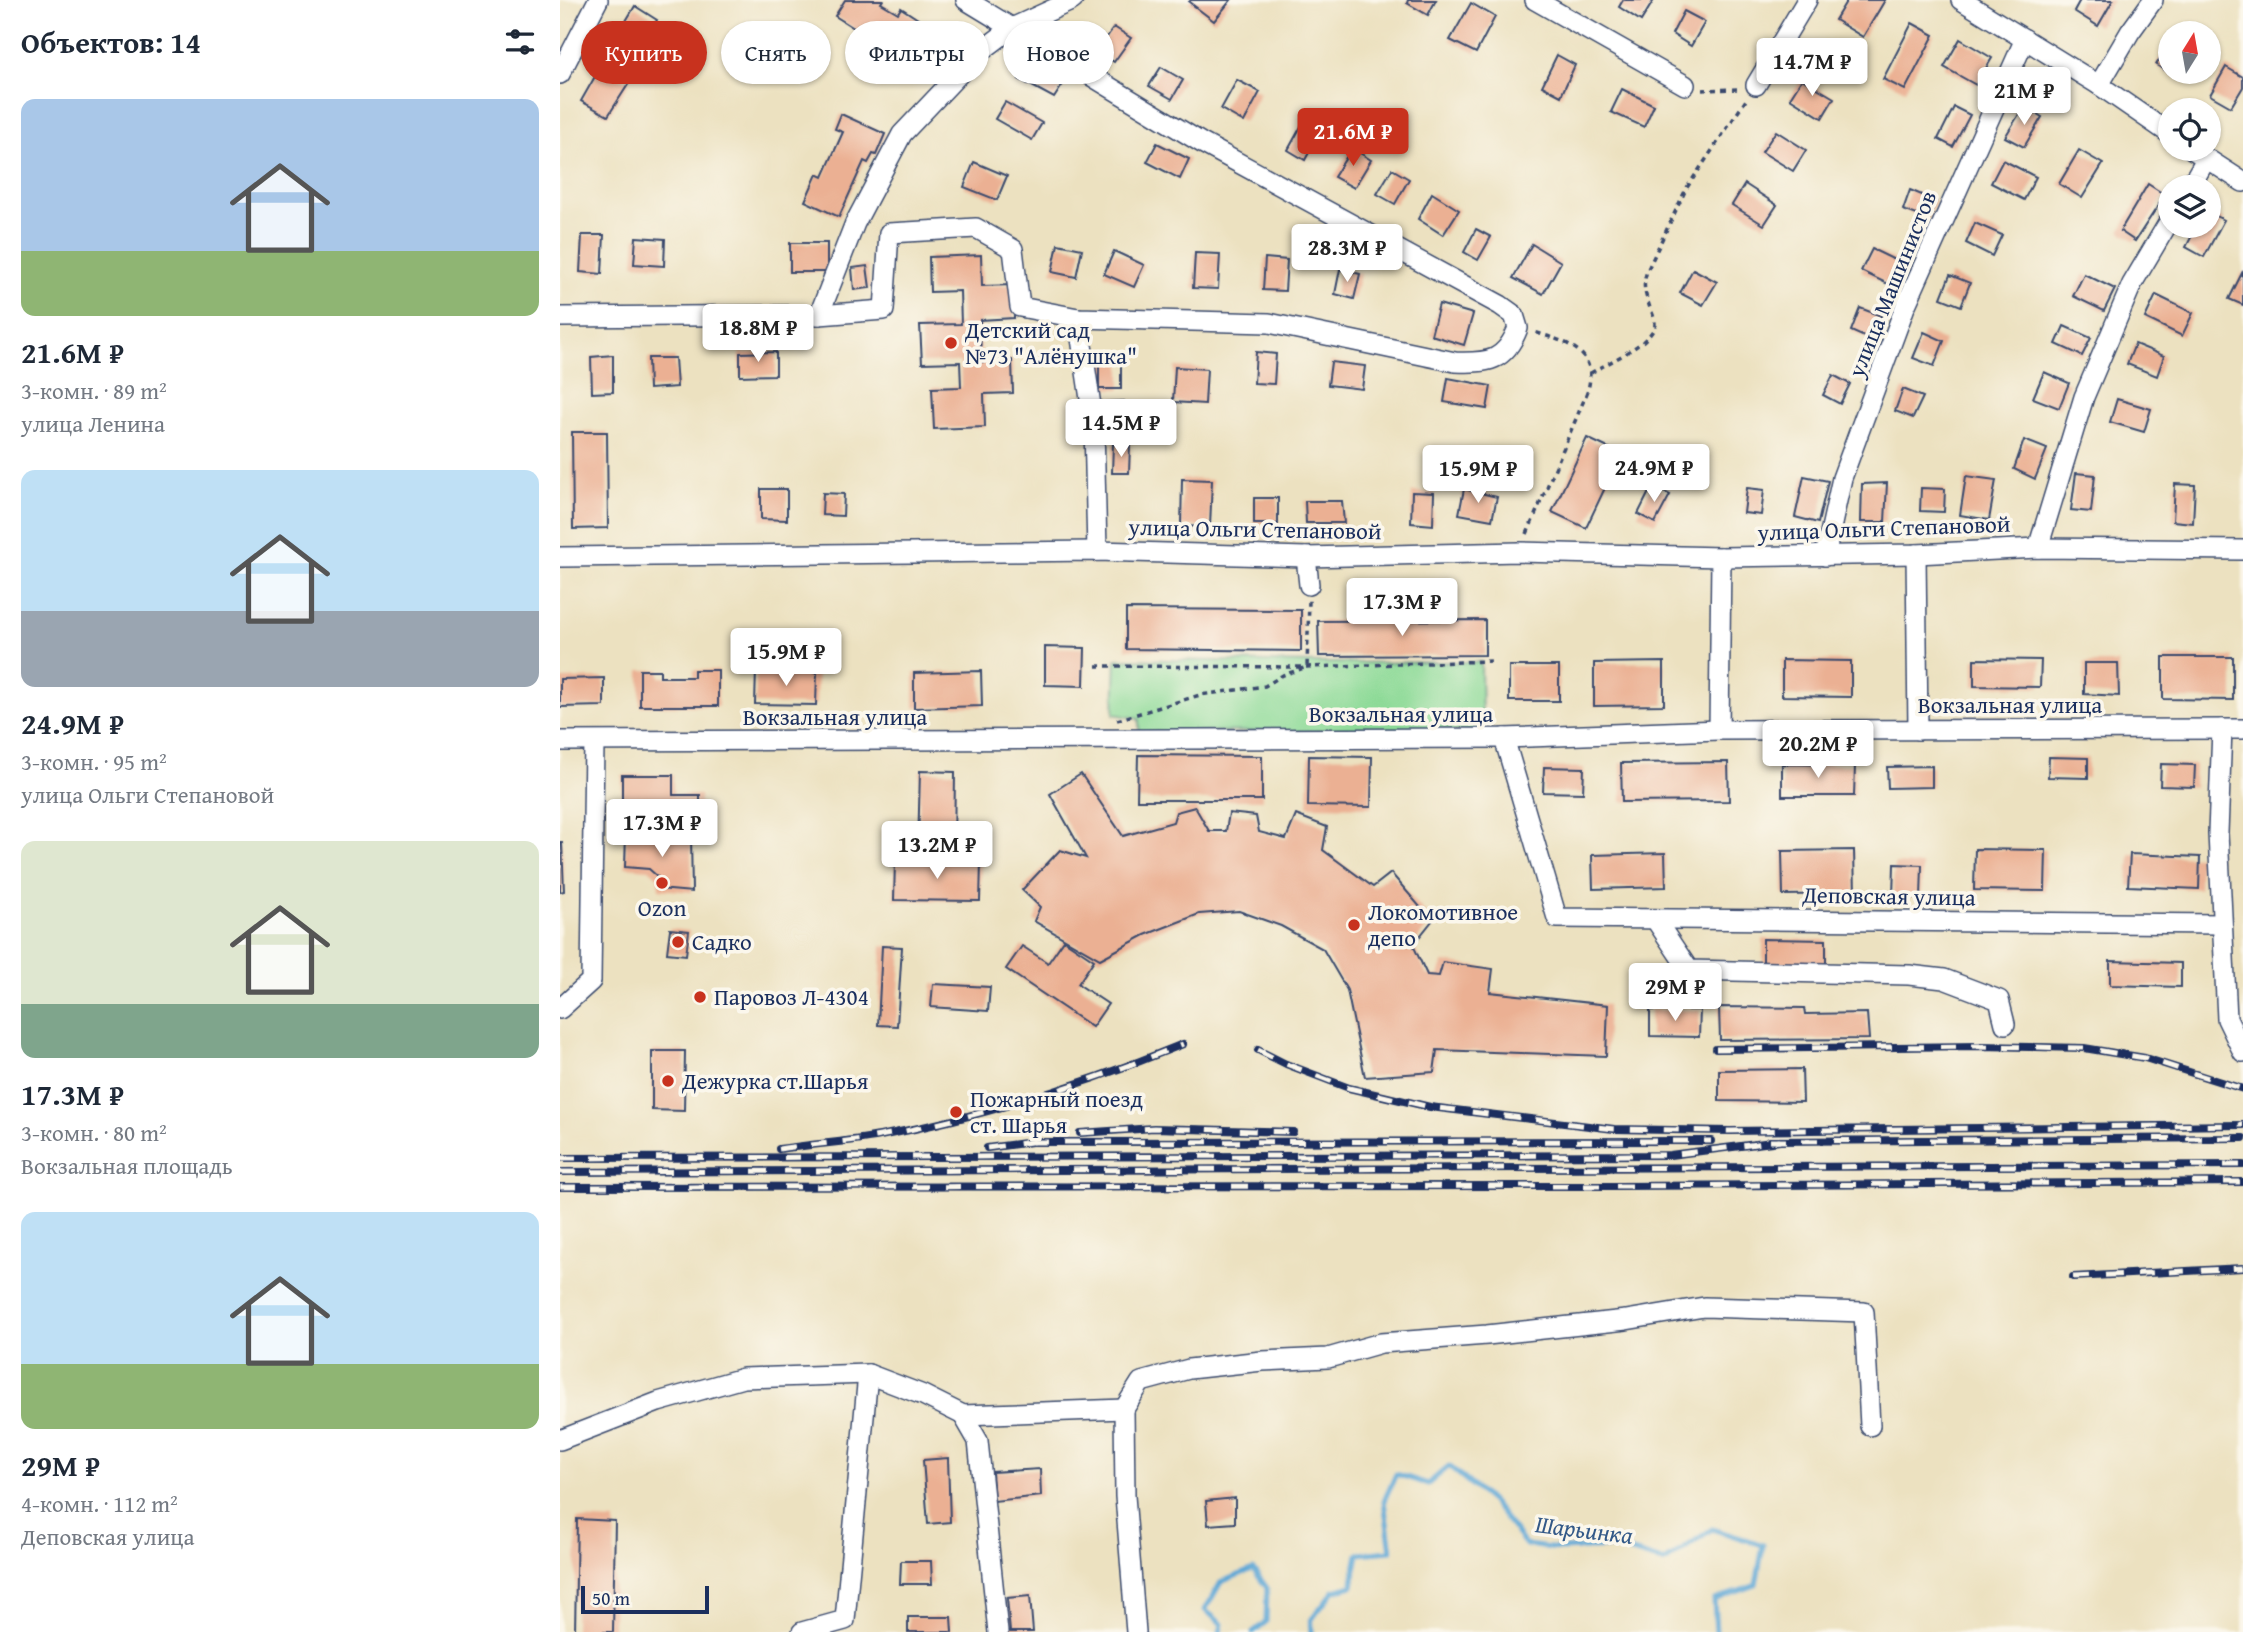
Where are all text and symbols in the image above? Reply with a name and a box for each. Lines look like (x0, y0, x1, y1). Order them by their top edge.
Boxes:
text: Объектов: 14 (21, 20, 201, 64)
chip: Купить (581, 21, 707, 84)
chip: Снять (721, 21, 831, 84)
chip: Фильтры (845, 21, 989, 84)
chip: Новое (1003, 21, 1114, 84)
north arrow (2158, 21, 2221, 84)
map controls (2158, 21, 2221, 238)
icon: filters (501, 23, 539, 61)
pin: 14.7M ₽ (1747, 38, 1877, 98)
text: 14.7M ₽ (1772, 44, 1852, 77)
pin: 21M ₽ (1975, 68, 2073, 127)
text: 21M ₽ (1994, 73, 2054, 106)
button: locate (2158, 98, 2221, 161)
pin: 21.6M ₽ (1288, 108, 1418, 168)
text: 21.6M ₽ (1313, 114, 1393, 147)
icon: home (217, 145, 343, 271)
button: layers (2158, 175, 2221, 238)
street label: улица Машинистов (1839, 186, 1944, 383)
pin: 28.3M ₽ (1282, 224, 1412, 284)
text: 28.3M ₽ (1307, 230, 1387, 263)
pin: 18.8M ₽ (693, 304, 823, 364)
text: 18.8M ₽ (718, 310, 798, 343)
place label: Детский сад №73 "Алёнушка" (964, 313, 1137, 372)
text: 21.6M ₽ (21, 330, 124, 374)
marker: Детский сад №73 "Алёнушка" (943, 335, 959, 351)
text: 3-комн. · 89 m² (21, 374, 167, 407)
pin: 14.5M ₽ (1056, 400, 1186, 459)
text: 14.5M ₽ (1081, 405, 1161, 438)
text: улица Ленина (21, 407, 165, 440)
pin: 24.9M ₽ (1589, 444, 1719, 504)
pin: 15.9M ₽ (1413, 446, 1543, 505)
text: 24.9M ₽ (1614, 450, 1694, 483)
text: 15.9M ₽ (1438, 451, 1518, 484)
street label: улица Ольги Степановой (1756, 507, 2011, 548)
street label: улица Ольги Степановой (1127, 510, 1382, 547)
icon: home (217, 516, 343, 642)
pin: 17.3M ₽ (1337, 578, 1467, 638)
text: 17.3M ₽ (1362, 584, 1442, 617)
pin: 15.9M ₽ (721, 628, 851, 688)
text: 15.9M ₽ (746, 634, 826, 667)
street label: Вокзальная улица (1918, 688, 2102, 721)
street label: Вокзальная улица (1309, 697, 1493, 730)
street label: Вокзальная улица (743, 700, 927, 733)
text: 24.9M ₽ (21, 701, 124, 745)
pin: 20.2M ₽ (1753, 720, 1883, 780)
text: 20.2M ₽ (1778, 726, 1858, 759)
text: 3-комн. · 95 m² (21, 745, 167, 778)
text: улица Ольги Степановой (21, 778, 274, 811)
pin: 17.3M ₽ (597, 800, 727, 859)
text: 17.3M ₽ (622, 805, 702, 838)
pin: 13.2M ₽ (872, 822, 1002, 881)
text: 13.2M ₽ (897, 827, 977, 860)
marker: Ozon (654, 875, 670, 891)
street label: Деповская улица (1801, 877, 1976, 914)
icon: home (217, 887, 343, 1013)
place label: Ozon (638, 891, 686, 924)
place label: Локомотивное депо (1368, 895, 1518, 954)
marker: Локомотивное депо (1346, 917, 1362, 933)
place label: Садко (692, 925, 752, 958)
marker: Садко (670, 934, 686, 950)
pin: 29M ₽ (1626, 964, 1724, 1023)
text: 29M ₽ (1645, 969, 1705, 1002)
place label: Паровоз Л-4304 (714, 980, 869, 1013)
marker: Паровоз Л-4304 (692, 989, 708, 1005)
place label: Дежурка ст.Шарья (681, 1064, 869, 1097)
text: 17.3M ₽ (21, 1072, 124, 1116)
marker: Дежурка ст.Шарья (660, 1073, 676, 1089)
place label: Пожарный поезд ст. Шарья (970, 1082, 1143, 1141)
marker: Пожарный поезд ст. Шарья (948, 1104, 964, 1120)
text: 3-комн. · 80 m² (21, 1116, 167, 1149)
text: Вокзальная площадь (21, 1149, 233, 1182)
icon: home (217, 1258, 343, 1384)
text: 29M ₽ (21, 1443, 100, 1487)
text: 4-комн. · 112 m² (21, 1487, 178, 1520)
water label: Шарьинка (1533, 1506, 1635, 1553)
text: Деповская улица (21, 1520, 194, 1553)
scale bar (581, 1583, 709, 1615)
text: 50 m (592, 1584, 630, 1612)

